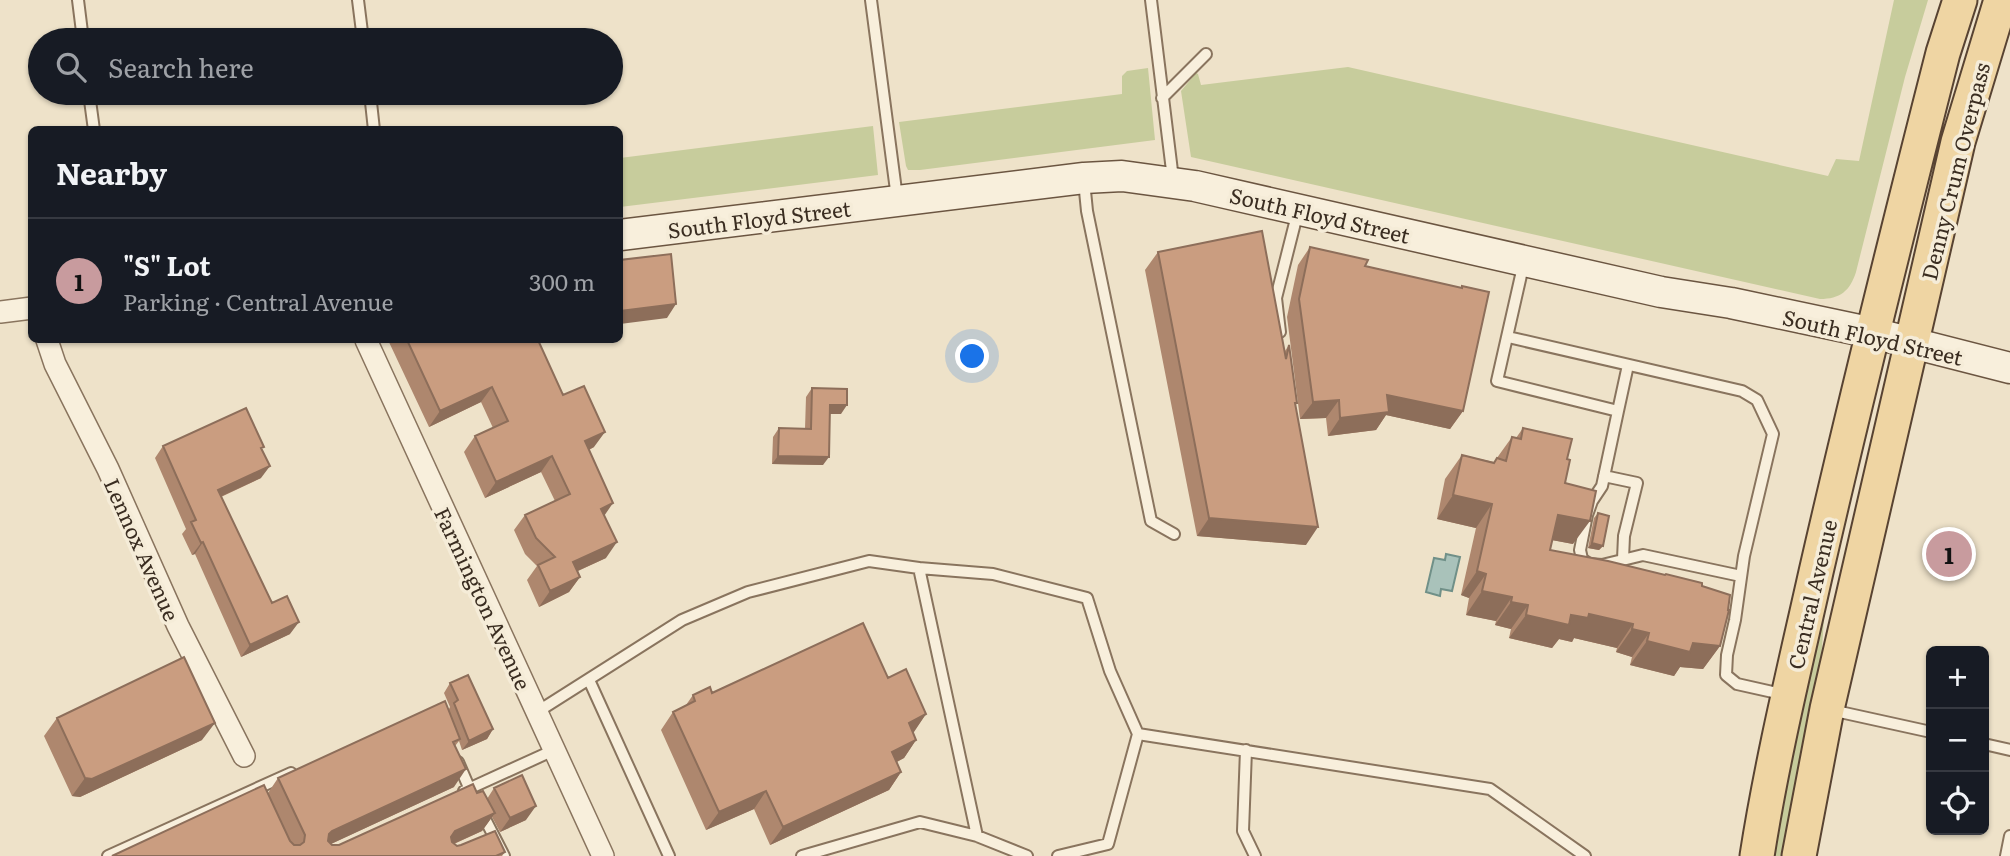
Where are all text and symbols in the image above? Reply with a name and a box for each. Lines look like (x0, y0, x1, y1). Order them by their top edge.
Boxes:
search box (28, 28, 623, 105)
text: Search here (108, 47, 254, 86)
icon: search (52, 48, 90, 86)
street label: Denny Crum Overpass (1912, 59, 1996, 283)
text: Nearby (56, 150, 167, 194)
street label: South Floyd Street (1227, 178, 1414, 250)
street label: South Floyd Street (666, 191, 853, 245)
text: "S" Lot (123, 245, 211, 284)
text: 1 (74, 264, 84, 298)
text: 300 m (529, 264, 595, 298)
text: Parking · Central Avenue (123, 284, 393, 318)
street label: South Floyd Street (1780, 300, 1967, 372)
your location (955, 339, 989, 373)
street label: Lennox Avenue (98, 473, 188, 625)
street label: Farmington Avenue (428, 502, 540, 695)
street label: Central Avenue (1779, 516, 1843, 672)
pin: 1 (1926, 528, 1972, 580)
map controls (1926, 646, 1989, 835)
button: + (1926, 646, 1989, 709)
button: − (1926, 709, 1989, 772)
button: locate (1926, 772, 1989, 835)

